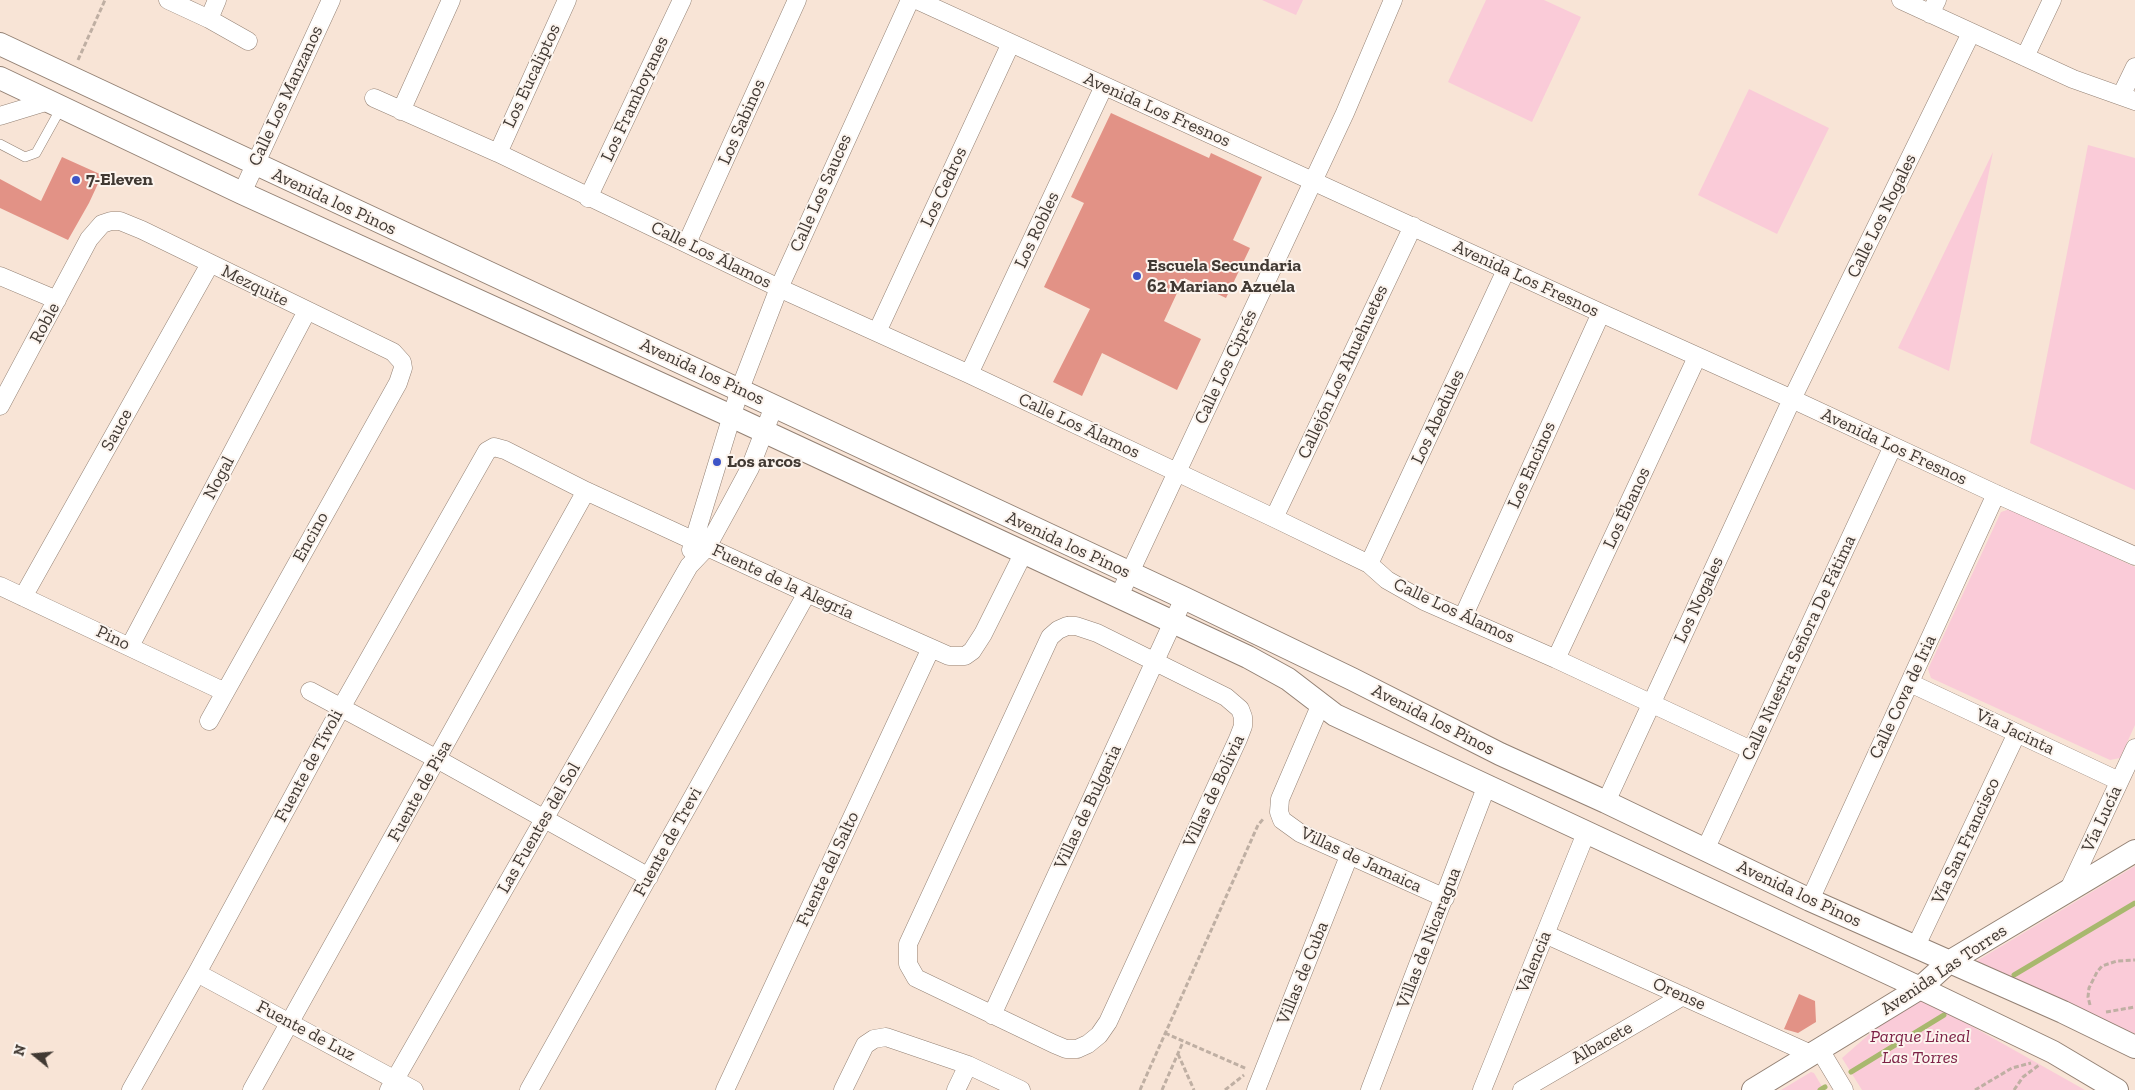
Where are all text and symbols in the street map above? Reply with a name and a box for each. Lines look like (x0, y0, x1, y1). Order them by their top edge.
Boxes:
street label: Los Eucaliptos (498, 21, 566, 131)
street label: Calle Los Manzanos (244, 22, 328, 170)
street label: Los Framboyanes (596, 33, 674, 165)
street label: Avenida Los Fresnos (1080, 68, 1234, 152)
street label: Los Sabinos (714, 76, 770, 168)
street label: Calle Los Sauces (785, 131, 857, 255)
street label: Los Cedros (916, 144, 972, 230)
street label: Calle Los Nogales (1843, 150, 1921, 282)
street label: Avenida los Pinos (268, 164, 400, 240)
place label: 7-Eleven (86, 169, 153, 191)
marker: 7-Eleven (70, 174, 82, 186)
street label: Los Robles (1010, 188, 1064, 272)
street label: Calle Los Álamos (647, 217, 775, 293)
street label: Avenida Los Fresnos (1450, 236, 1602, 322)
place label: Escuela Secundaria 62 Mariano Azuela (1147, 255, 1301, 298)
street label: Mezquite (218, 260, 292, 312)
marker: Escuela Secundaria 62 Mariano Azuela (1131, 270, 1143, 282)
street label: Callejón Los Ahuehuetes (1293, 282, 1393, 462)
street label: Roble (25, 299, 65, 347)
street label: Calle Los Ciprés (1190, 306, 1262, 428)
street label: Avenida los Pinos (636, 334, 768, 410)
street label: Los Abedules (1407, 366, 1469, 468)
street label: Calle Los Álamos (1015, 388, 1143, 464)
street label: Avenida Los Fresnos (1818, 404, 1970, 490)
street label: Sauce (97, 405, 137, 455)
street label: Los Encinos (1503, 418, 1561, 512)
place label: Los arcos (727, 451, 801, 473)
street label: Nogal (199, 453, 239, 503)
marker: Los arcos (711, 456, 723, 468)
street label: Los Ébanos (1599, 464, 1655, 552)
street label: Avenida los Pinos (1002, 507, 1134, 583)
street label: Encino (289, 508, 333, 566)
street label: Calle Nuestra Señora De Fátima (1737, 532, 1861, 764)
street label: Fuente de la Alegría (709, 540, 857, 624)
street label: Los Nogales (1670, 553, 1728, 647)
street label: Calle Los Álamos (1390, 573, 1518, 649)
street label: Pino (93, 621, 133, 655)
street label: Calle Cova de Iria (1865, 631, 1941, 763)
street label: Avenida los Pinos (1368, 680, 1498, 760)
street label: Vía Jacinta (1972, 704, 2058, 760)
street label: Fuente de Tívoli (270, 706, 348, 826)
street label: Villas de Bolivia (1179, 731, 1249, 851)
street label: Fuente de Pisa (383, 737, 457, 845)
street label: Villas de Bulgaria (1050, 741, 1126, 873)
street label: Las Fuentes del Sol (493, 759, 585, 897)
street label: Vía San Francisco (1927, 774, 2005, 908)
street label: Vía Lucía (2077, 782, 2127, 856)
street label: Fuente de Trevi (629, 784, 707, 900)
street label: Fuente del Salto (792, 808, 864, 930)
street label: Villas de Jamaica (1297, 822, 1425, 898)
street label: Avenida los Pinos (1733, 856, 1865, 932)
street label: Villas de Nicaragua (1392, 865, 1466, 1011)
street label: Villas de Cuba (1273, 918, 1333, 1028)
street label: Avenida Las Torres (1877, 920, 2011, 1020)
street label: Valencia (1512, 928, 1556, 996)
street label: Orense (1649, 973, 1709, 1015)
street label: Fuente de Luz (253, 996, 359, 1066)
street label: Albacete (1568, 1017, 1636, 1069)
park label: Parque Lineal Las Torres (1870, 1026, 1970, 1068)
north arrow (10, 1030, 60, 1080)
text: N (10, 1043, 30, 1058)

